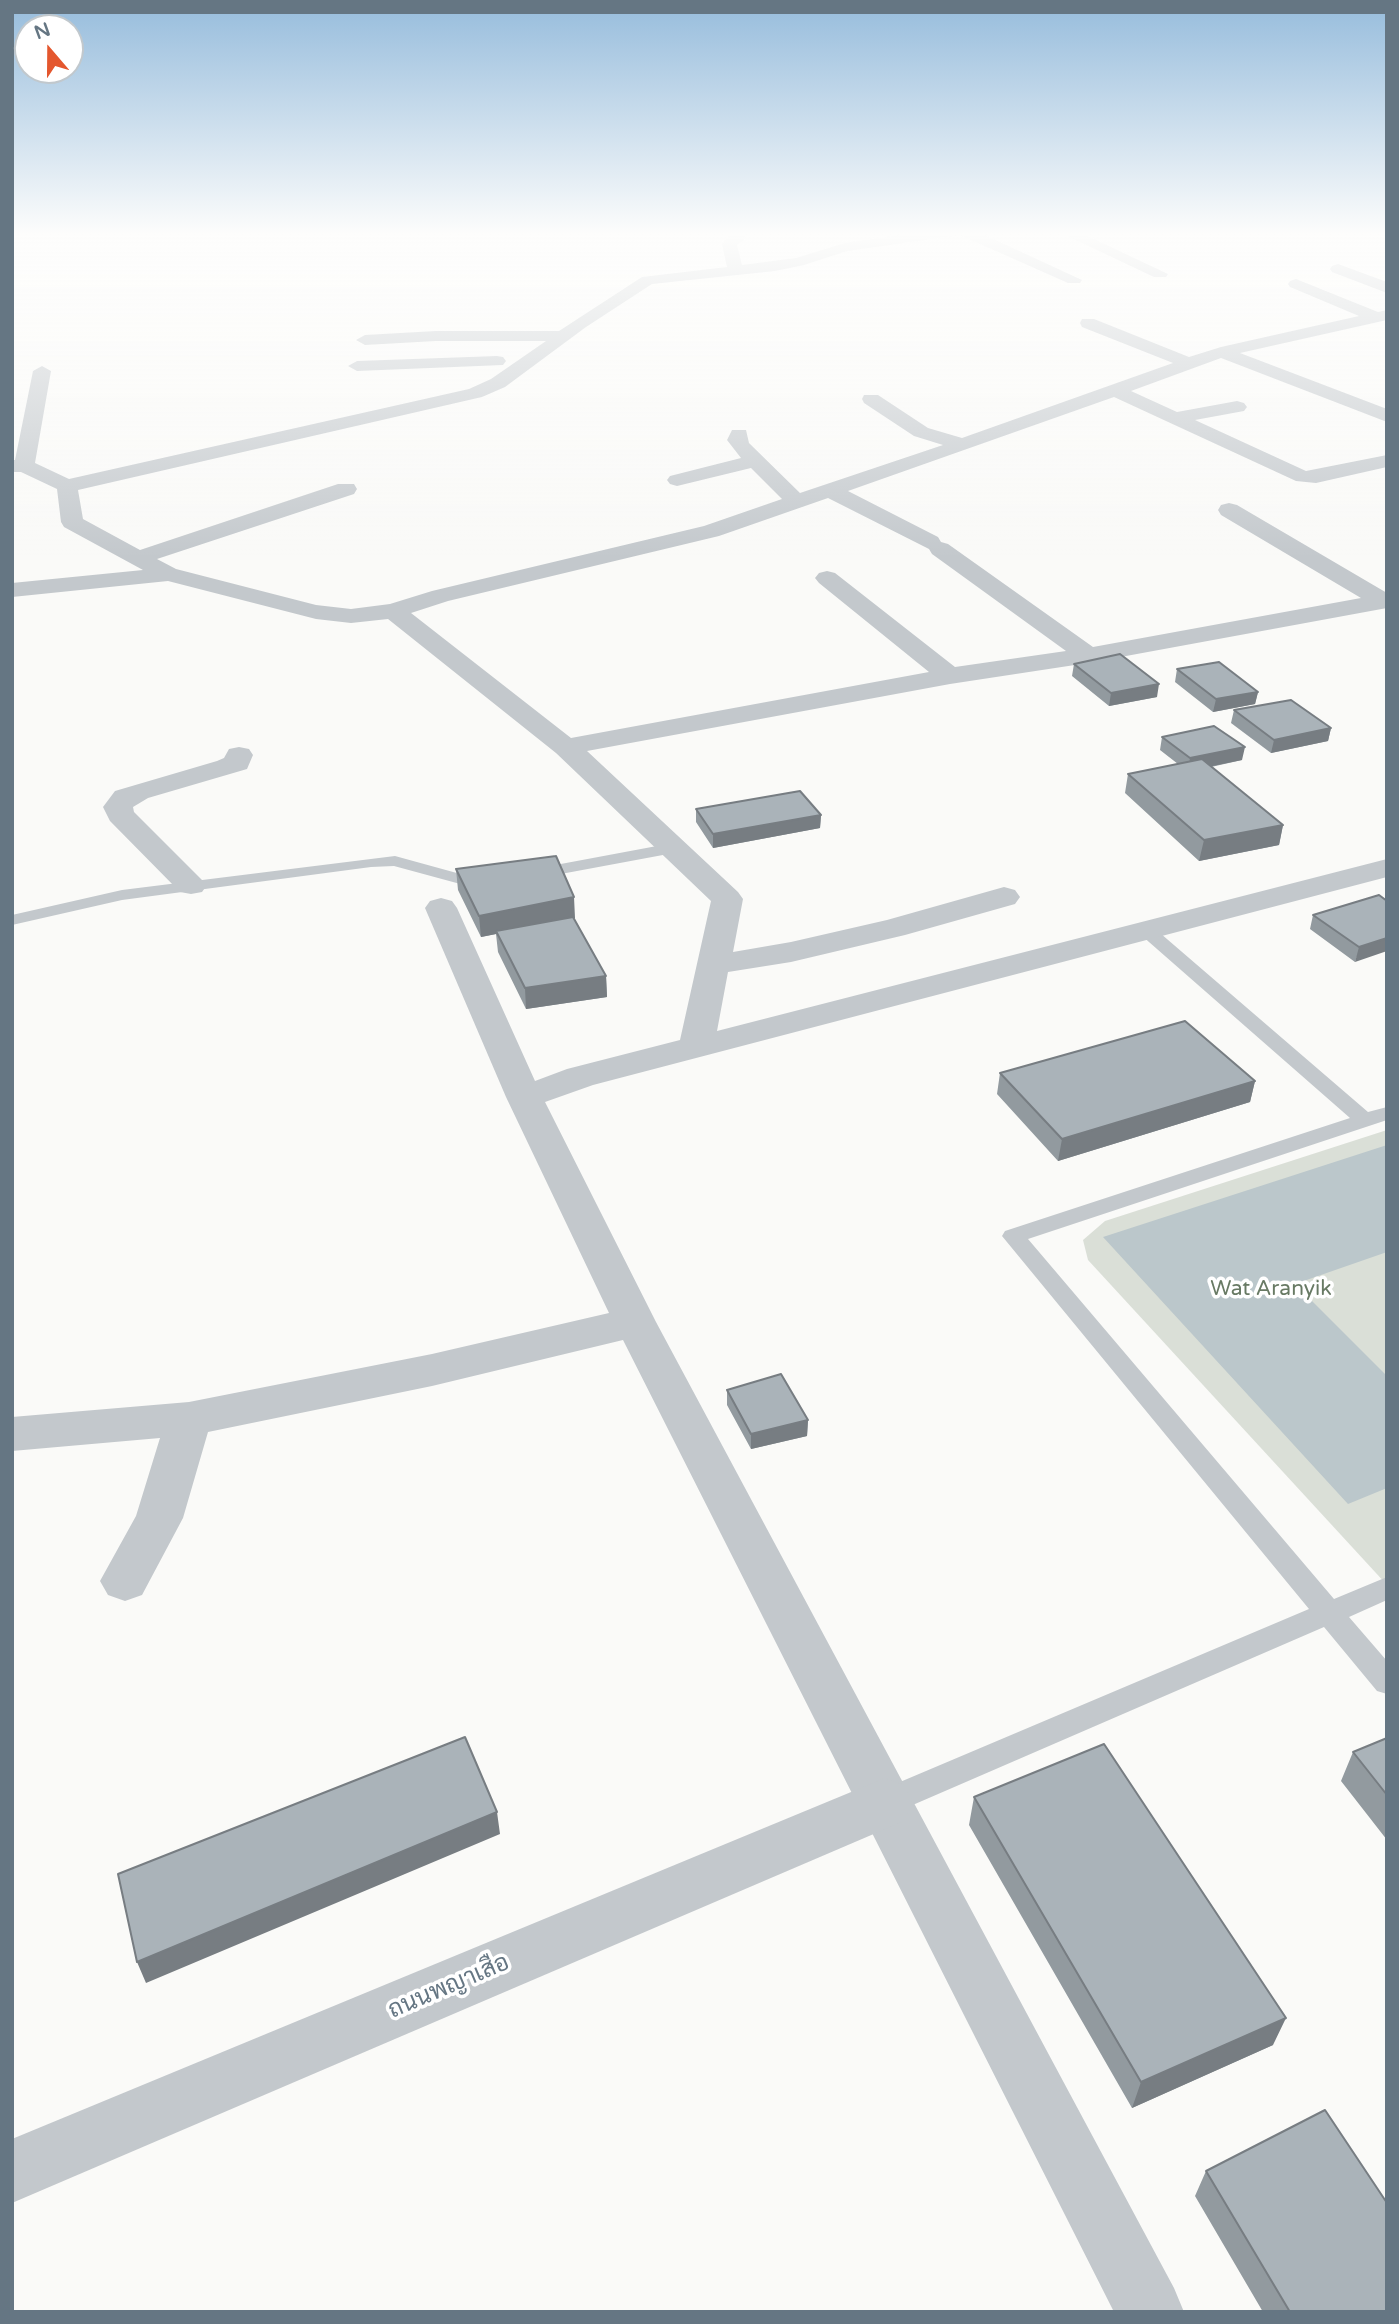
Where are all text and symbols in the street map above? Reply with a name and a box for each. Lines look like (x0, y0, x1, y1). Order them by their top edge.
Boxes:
north arrow (14, 14, 84, 84)
text: N (32, 18, 53, 44)
park label: Wat Aranyik (1210, 1276, 1332, 1302)
street label: ถนนพญาเสือ (384, 1949, 514, 2025)

